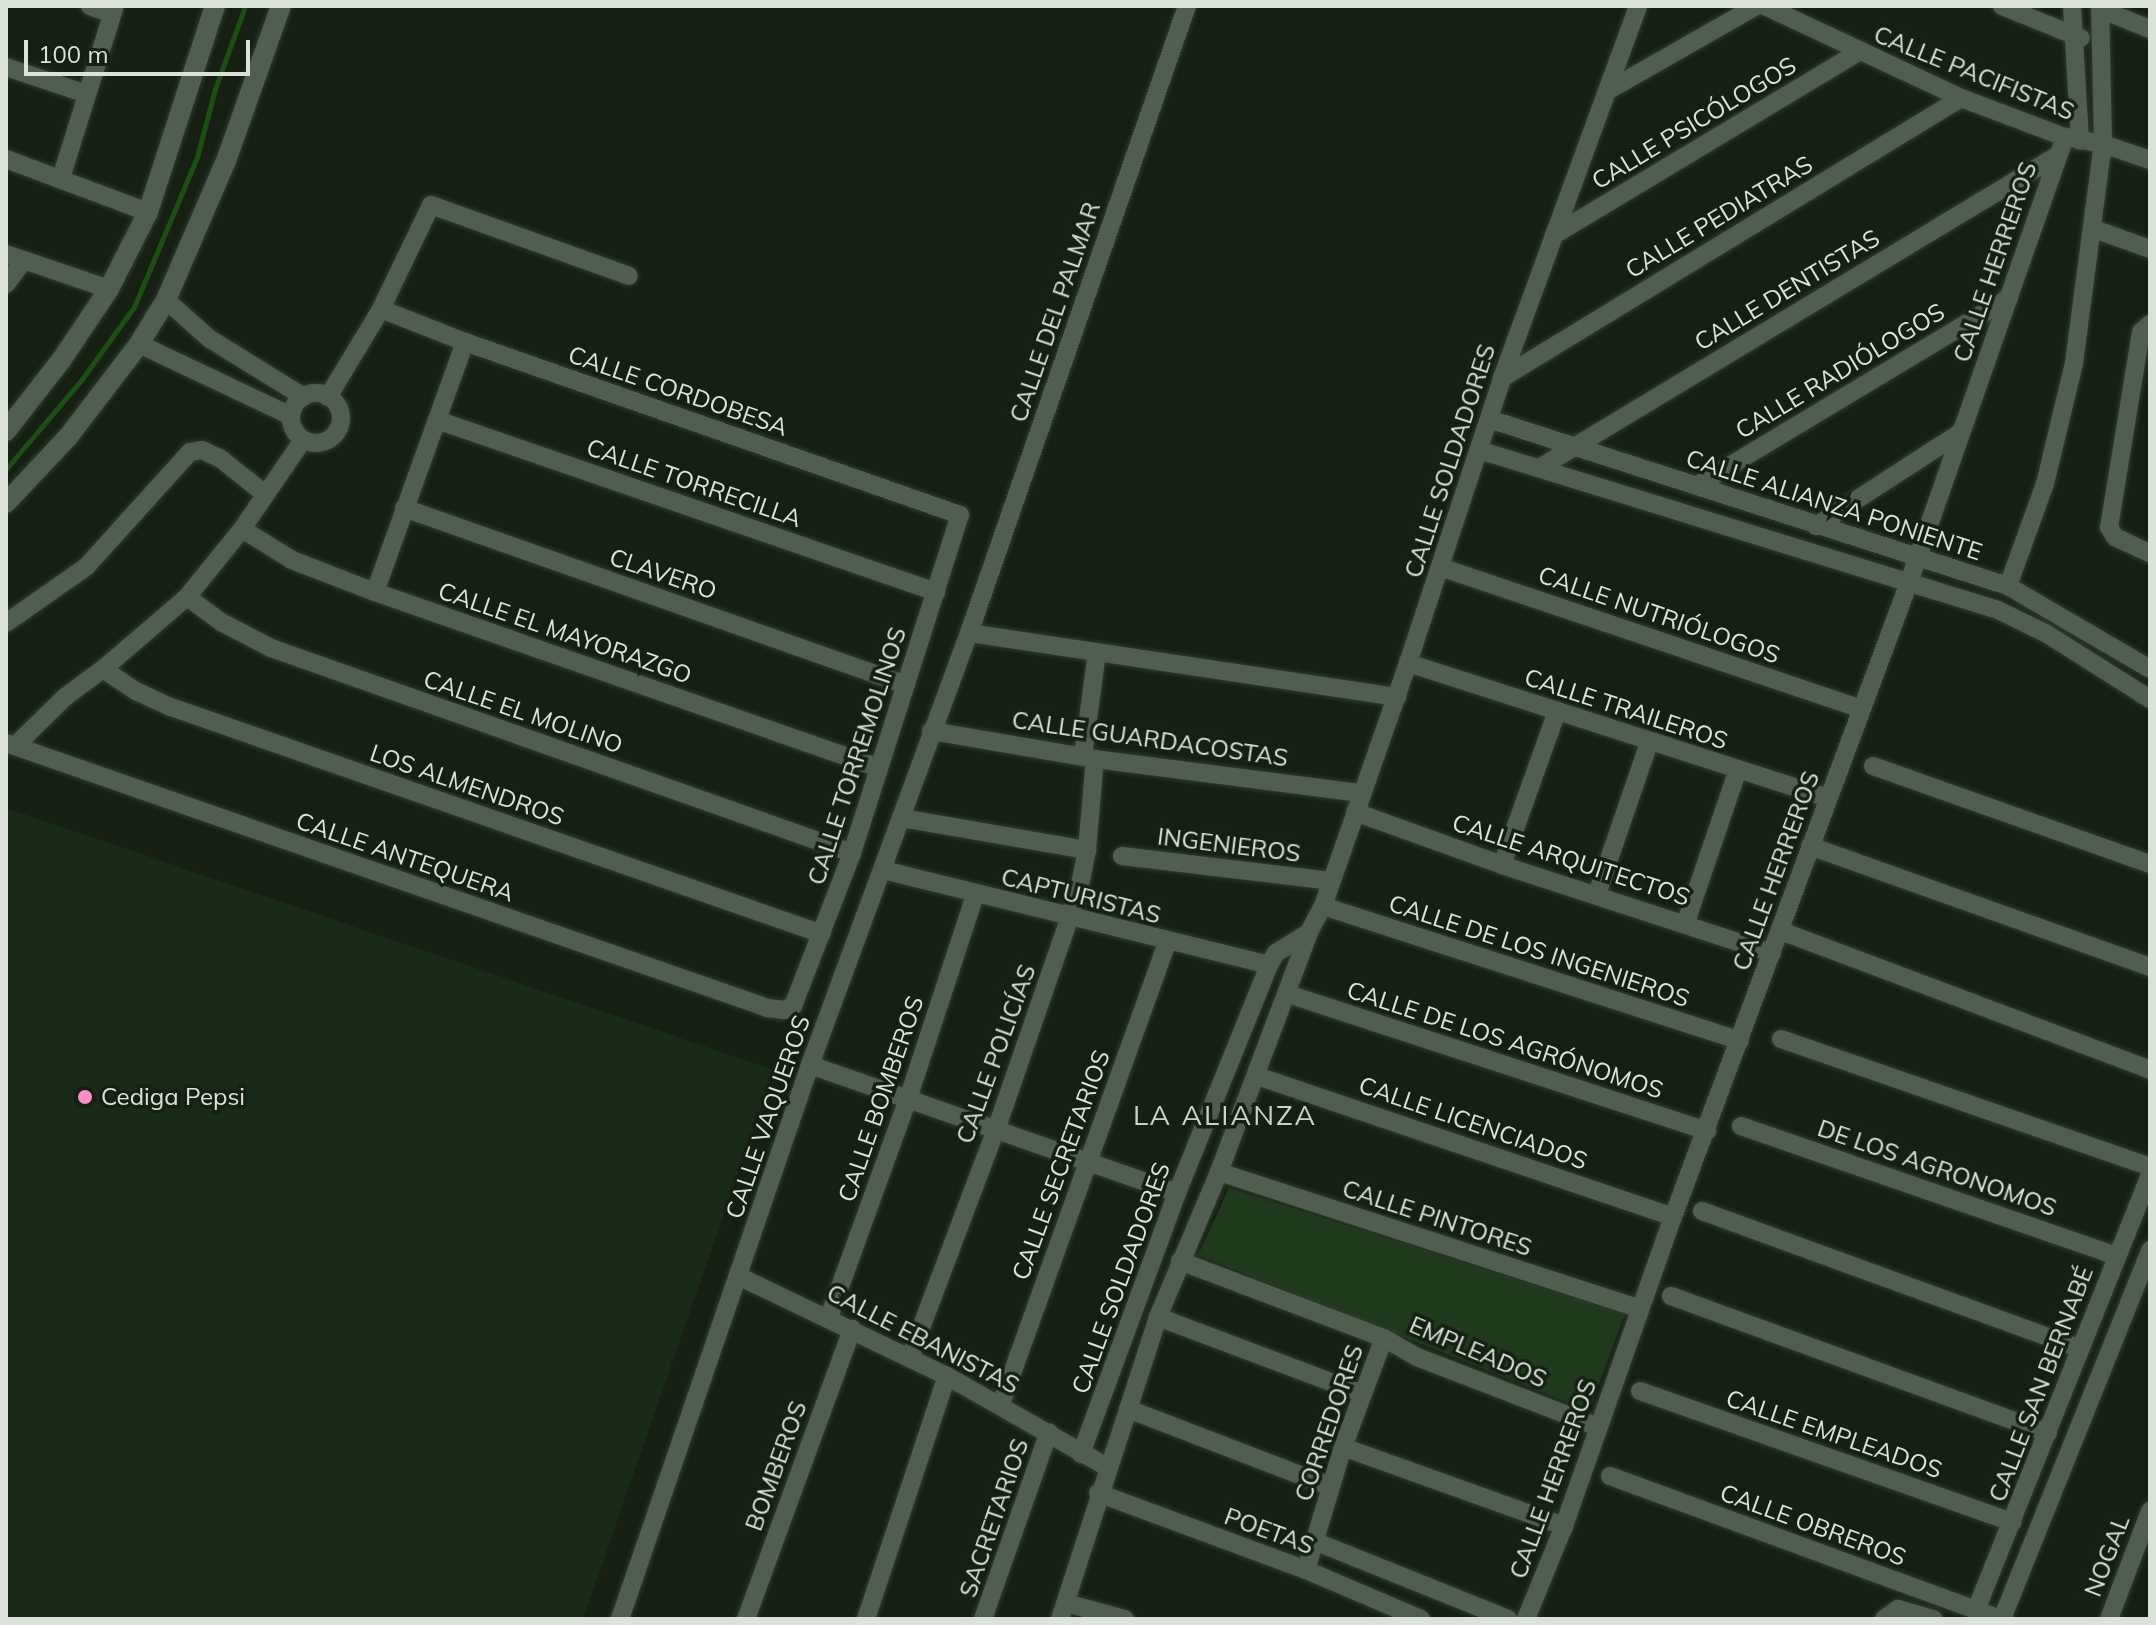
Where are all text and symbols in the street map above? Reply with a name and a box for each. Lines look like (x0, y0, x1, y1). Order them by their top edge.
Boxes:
street label: CALLE PACIFISTAS (1870, 20, 2078, 126)
scale bar (28, 24, 254, 74)
text: 100 m (38, 39, 109, 69)
street label: CALLE PSICÓLOGOS (1587, 51, 1801, 195)
street label: CALLE PEDIATRAS (1620, 150, 1818, 284)
street label: CALLE HERREROS (1947, 158, 2043, 366)
street label: CALLE DEL PALMAR (1004, 198, 1106, 426)
street label: CALLE DENTISTAS (1689, 223, 1885, 357)
street label: CALLE RADIÓLOGOS (1730, 297, 1950, 445)
street label: CALLE CORDOBESA (564, 340, 792, 442)
street label: CALLE SOLDADORES (1399, 341, 1501, 581)
street label: CALLE TORRECILLA (583, 433, 805, 533)
street label: CALLE ALIANZA PONIENTE (1682, 443, 1986, 567)
street label: CLAVERO (606, 542, 720, 606)
street label: CALLE NUTRIÓLOGOS (1535, 560, 1783, 670)
street label: CALLE EL MAYORAZGO (435, 576, 695, 690)
street label: CALLE TORREMOLINOS (802, 623, 912, 889)
street label: CALLE TRAILEROS (1521, 663, 1731, 755)
street label: CALLE EL MOLINO (420, 664, 626, 760)
street label: CALLE GUARDACOSTAS (1010, 705, 1290, 773)
street label: LOS ALMENDROS (366, 738, 568, 832)
street label: CALLE HERREROS (1727, 767, 1825, 975)
street label: CALLE ANTEQUERA (292, 806, 518, 908)
street label: CALLE ARQUITECTOS (1449, 808, 1693, 912)
street label: INGENIEROS (1156, 822, 1302, 868)
street label: CAPTURISTAS (998, 862, 1164, 930)
street label: CALLE DE LOS INGENIEROS (1385, 889, 1693, 1013)
street label: CALLE POLICÍAS (950, 961, 1042, 1147)
street label: CALLE DE LOS AGRÓNOMOS (1343, 975, 1667, 1105)
street label: CALLE BOMBEROS (832, 992, 930, 1206)
street label: CALLE VAQUEROS (720, 1012, 816, 1222)
street label: CALLE SECRETARIOS (1006, 1046, 1116, 1284)
street label: CALLE LICENCIADOS (1355, 1070, 1591, 1176)
place label: Cediga Pepsi (101, 1083, 245, 1111)
marker: Cediga Pepsi (76, 1088, 94, 1106)
district label: LA ALIANZA (1133, 1098, 1317, 1132)
street label: DE LOS AGRONOMOS (1814, 1114, 2060, 1222)
street label: CALLE SOLDADORES (1066, 1158, 1176, 1398)
street label: CALLE PINTORES (1339, 1174, 1535, 1262)
street label: CALLE SAN BERNABÉ (1983, 1262, 2099, 1506)
street label: CALLE EBANISTAS (822, 1278, 1024, 1400)
street label: EMPLEADOS (1405, 1310, 1551, 1394)
street label: CORREDORES (1289, 1341, 1369, 1505)
street label: CALLE HERREROS (1504, 1375, 1602, 1583)
street label: CALLE EMPLEADOS (1722, 1384, 1946, 1484)
street label: BOMBEROS (739, 1397, 813, 1535)
street label: SACRETARIOS (953, 1435, 1035, 1601)
street label: CALLE OBREROS (1716, 1478, 1910, 1572)
street label: POETAS (1220, 1502, 1318, 1560)
street label: NOGAL (2078, 1511, 2136, 1601)

